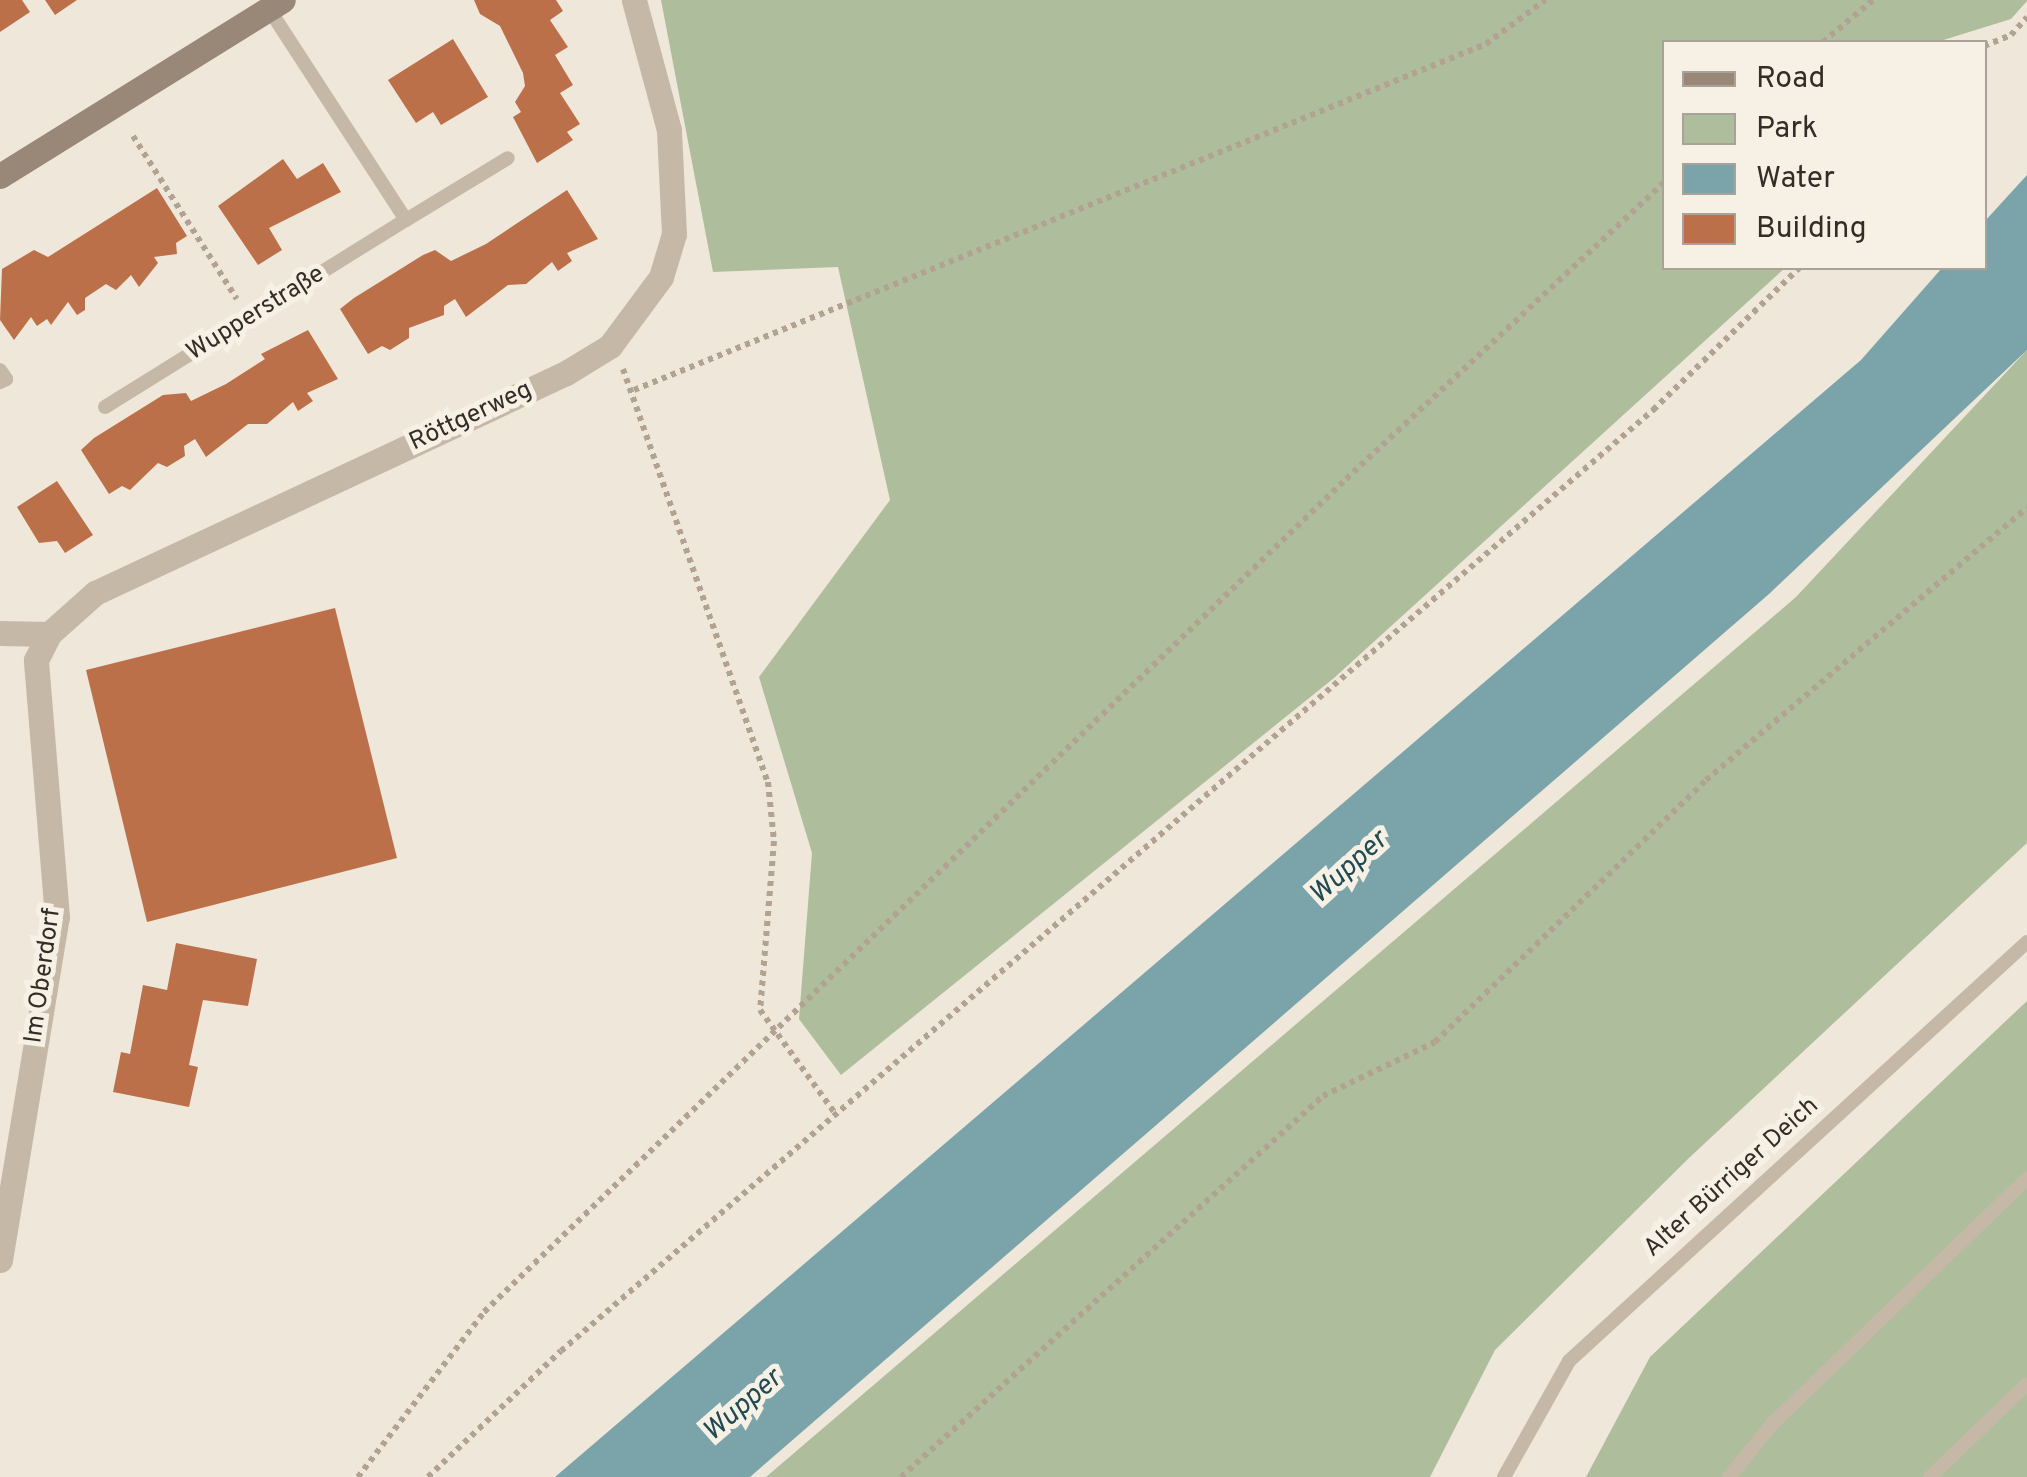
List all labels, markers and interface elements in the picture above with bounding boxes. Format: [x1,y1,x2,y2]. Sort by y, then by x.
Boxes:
legend [1662,40,1987,270]
text: Road [1756,61,1825,98]
text: Park [1756,111,1818,148]
text: Water [1756,161,1835,198]
text: Building [1756,211,1867,248]
street label: Wupperstraße [182,260,330,368]
street label: Röttgerweg [405,376,537,458]
water label: Wupper [1303,824,1395,912]
street label: Im Oberdorf [20,907,68,1045]
street label: Alter Bürriger Deich [1639,1092,1825,1264]
water label: Wupper [697,1363,789,1449]

